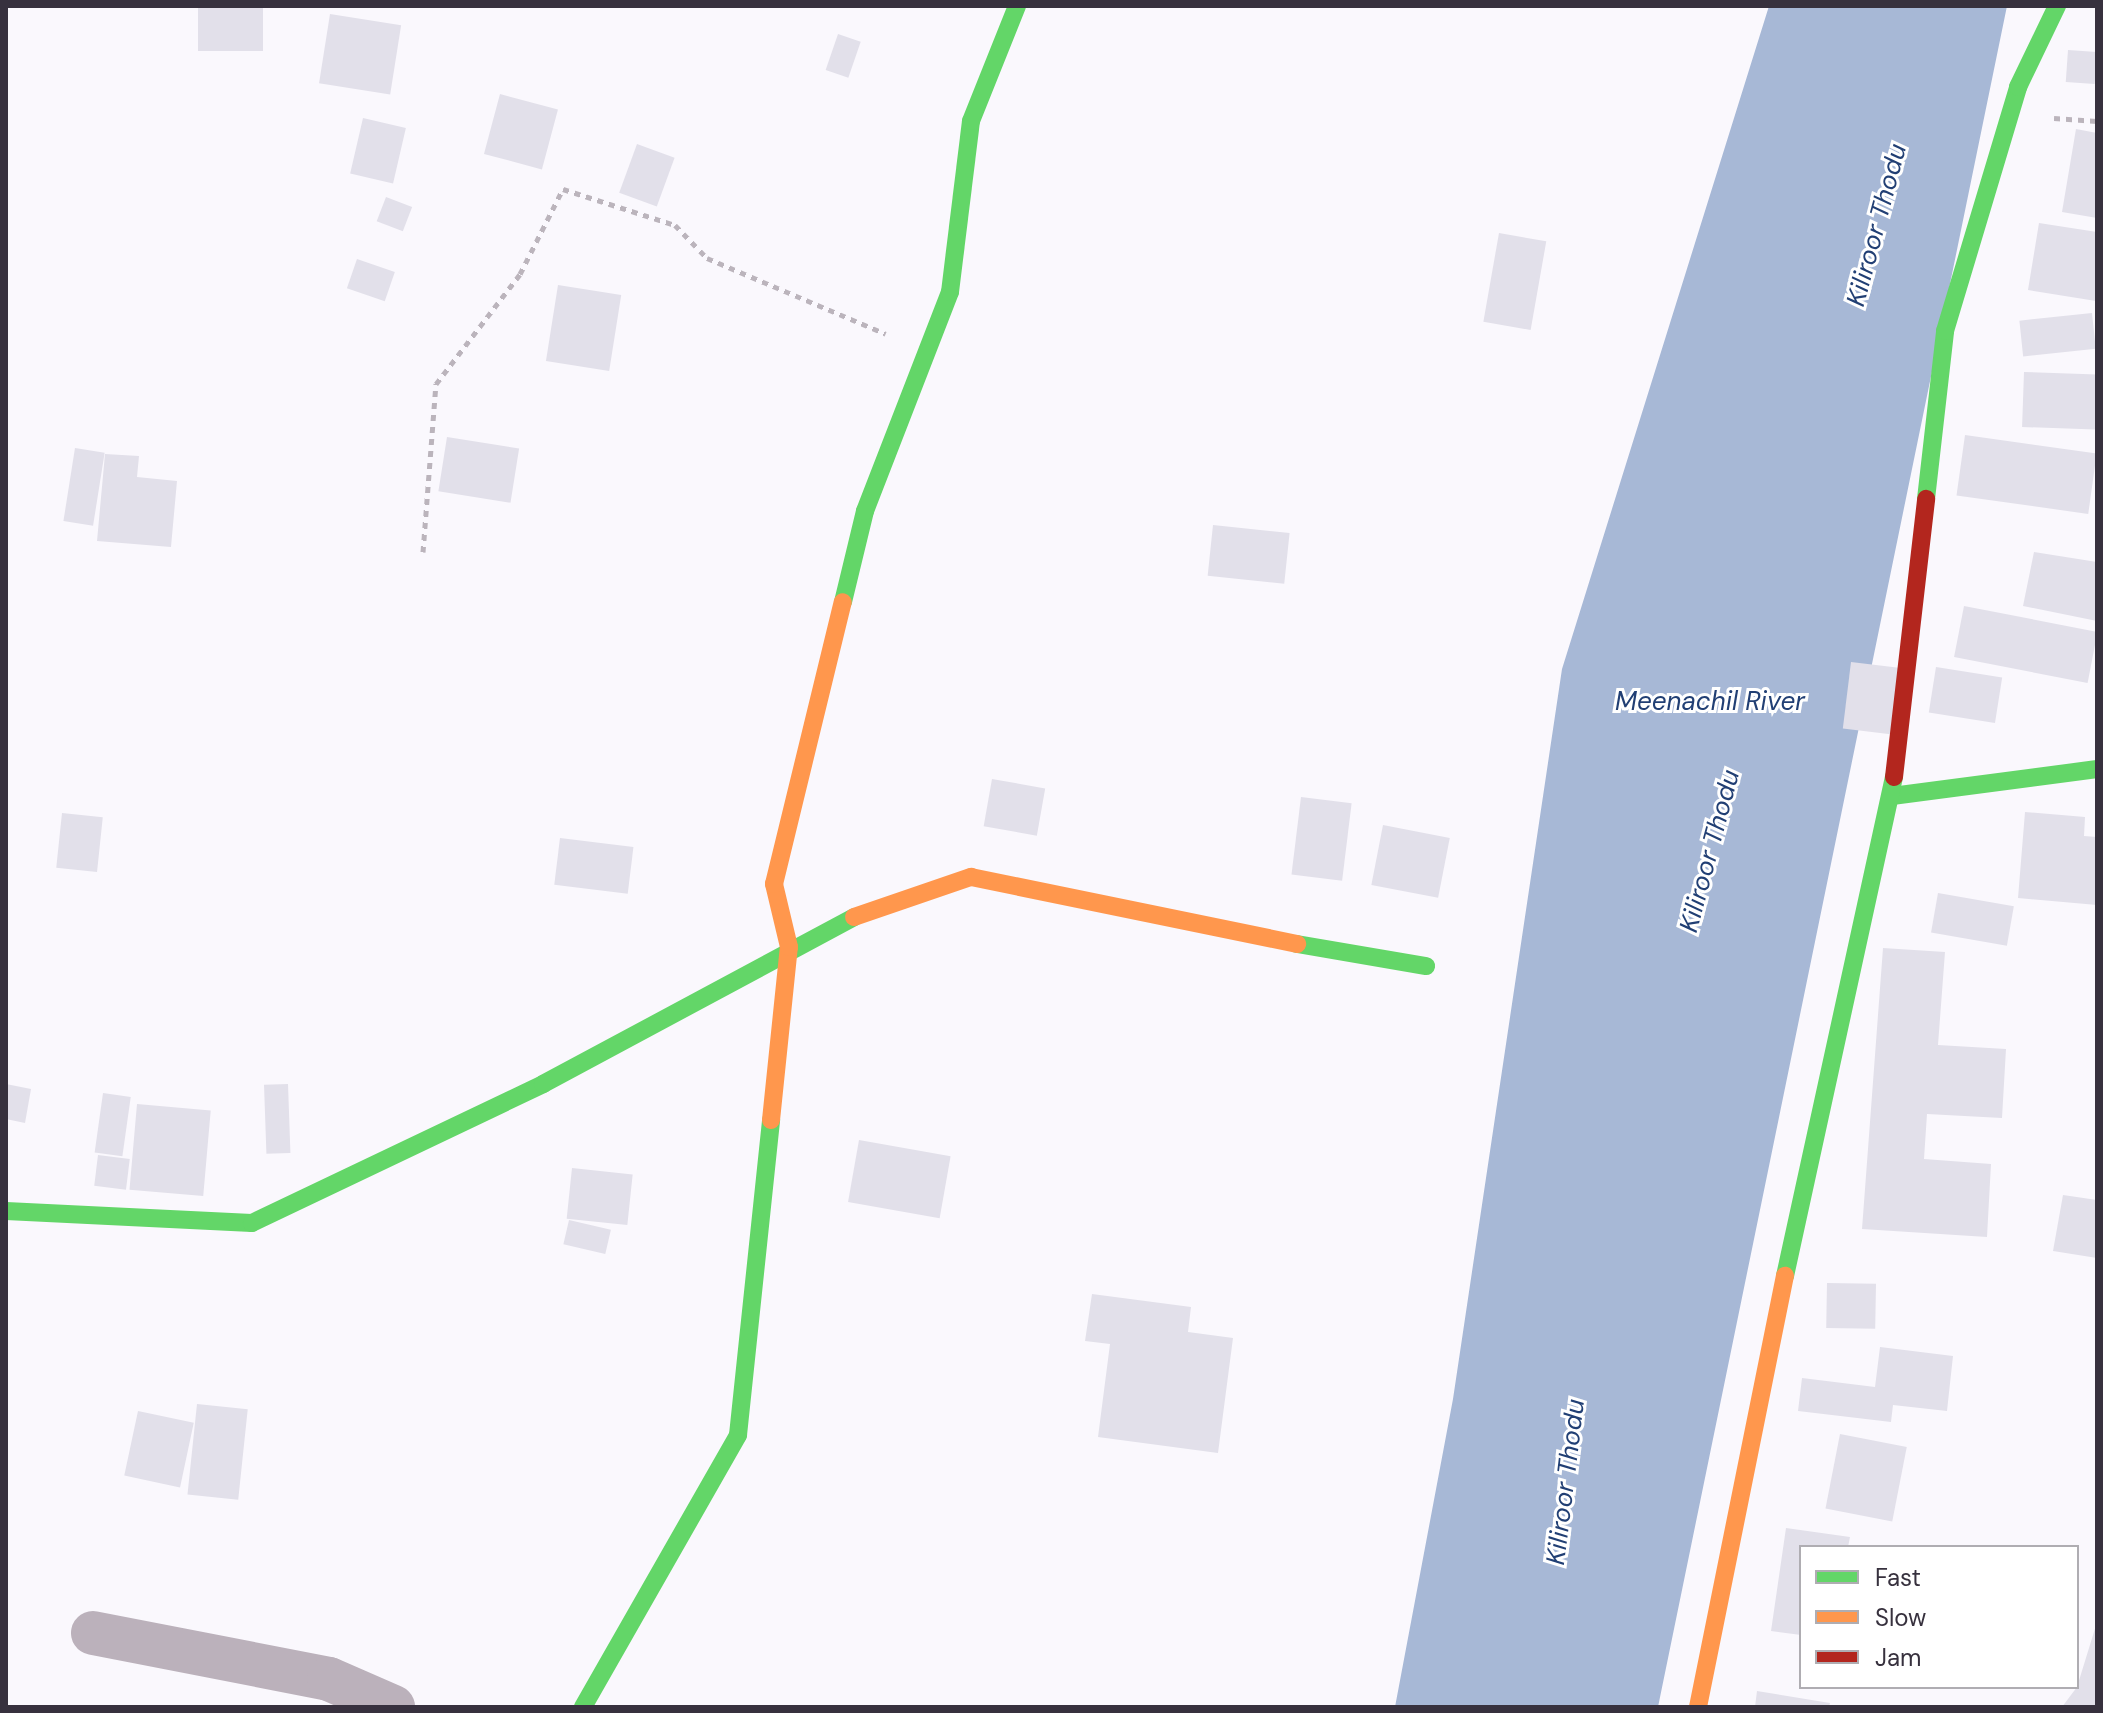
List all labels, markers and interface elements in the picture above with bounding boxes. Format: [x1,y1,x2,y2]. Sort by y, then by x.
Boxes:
water label: Kiliroor Thodu [1840,140,1914,310]
water label: Meenachil River [1615,686,1805,718]
water label: Kiliroor Thodu [1673,766,1747,936]
water label: Kiliroor Thodu [1540,1397,1592,1567]
legend [1799,1545,2079,1689]
text: Fast [1875,1562,1921,1593]
text: Slow [1875,1602,1926,1633]
text: Jam [1875,1642,1921,1673]

